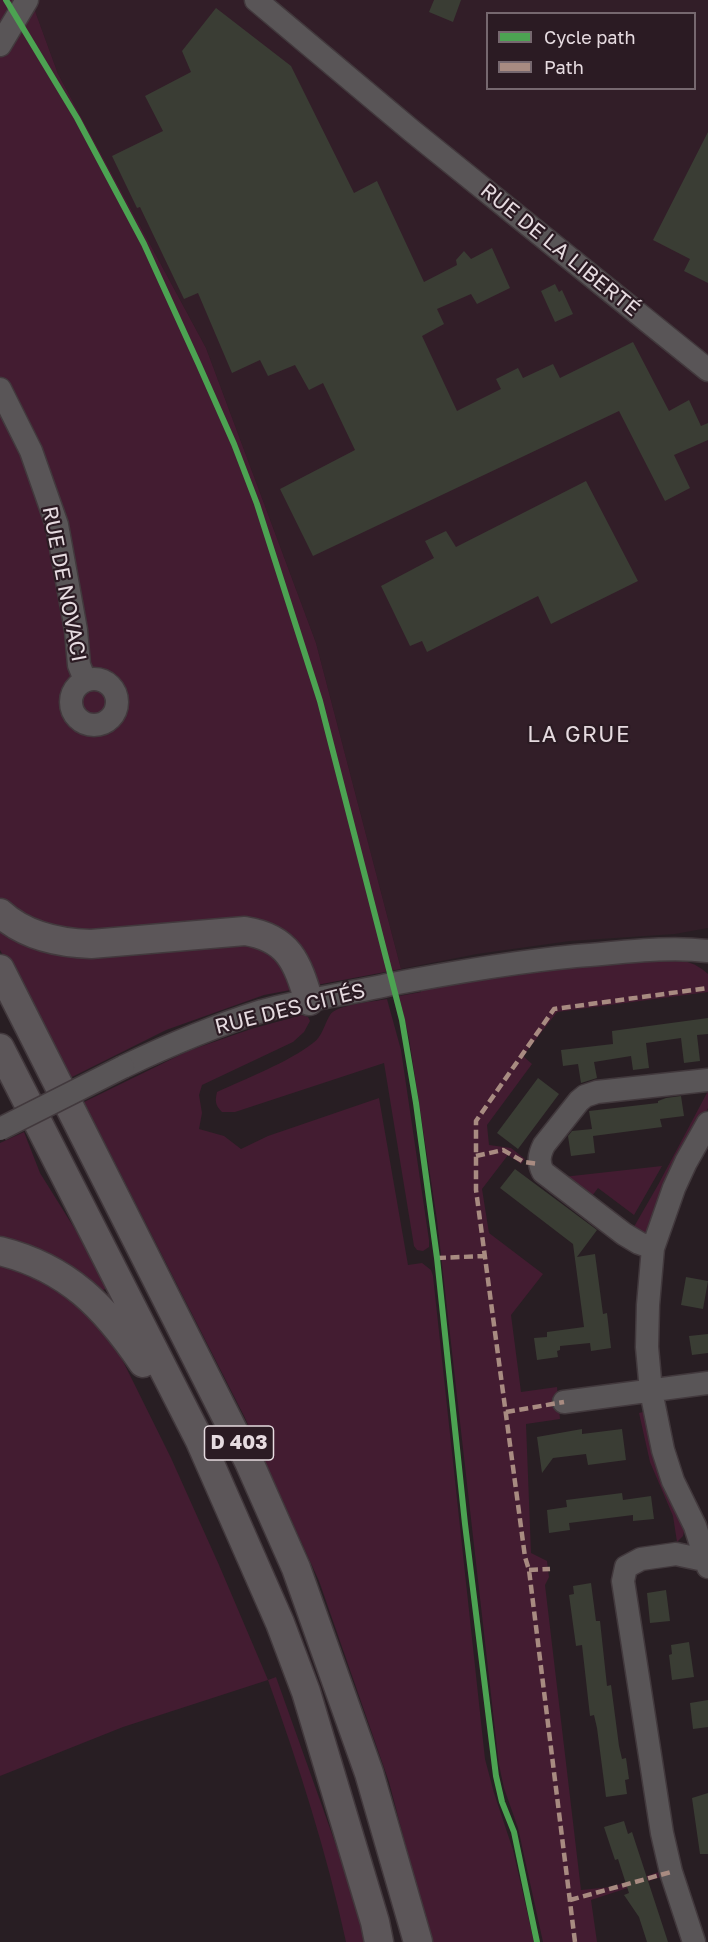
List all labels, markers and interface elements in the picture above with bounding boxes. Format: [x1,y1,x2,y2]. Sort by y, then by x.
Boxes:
legend [486,12,696,90]
text: Cycle path [544,26,636,48]
text: Path [544,56,584,78]
street label: RUE DE LA LIBERTÉ [475,178,645,322]
street label: RUE DE NOVACI [37,504,91,664]
district label: LA GRUE [527,722,631,748]
street label: RUE DES CITÉS [212,978,368,1040]
road number: D 403 [204,1426,274,1460]

